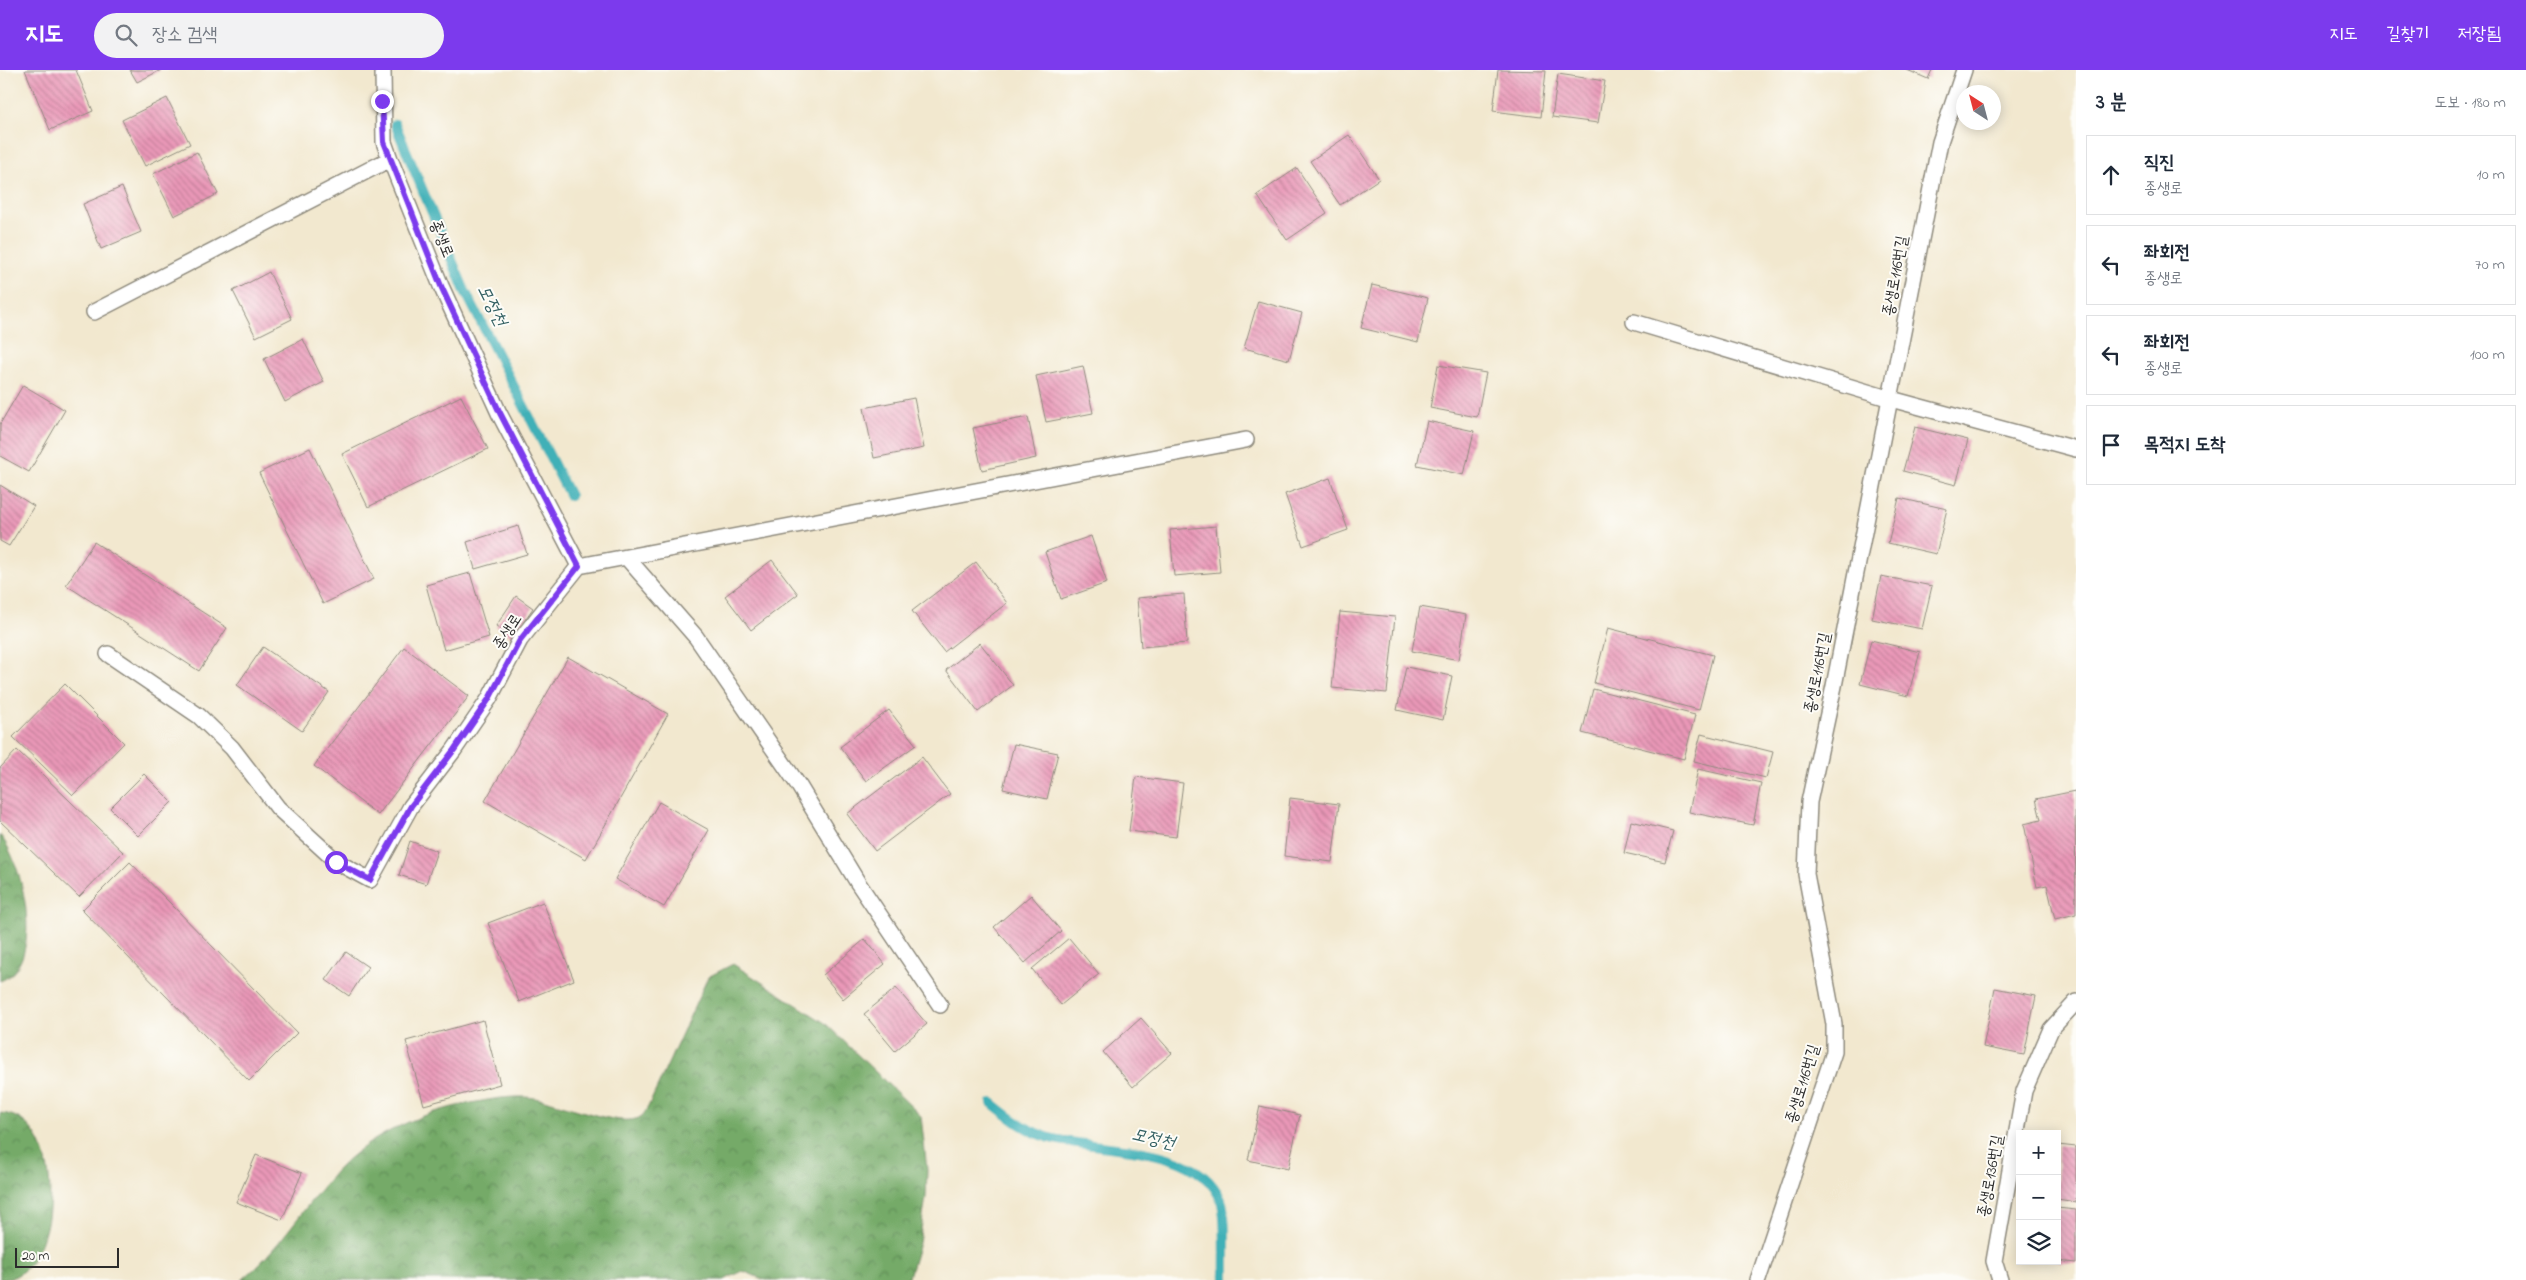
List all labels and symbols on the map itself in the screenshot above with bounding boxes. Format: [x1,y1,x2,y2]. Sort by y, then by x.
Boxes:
north arrow [1956,85,2001,130]
route end [371,90,394,113]
street label: 종생로 [423,217,459,261]
street label: 종생로116번길 [1877,234,1915,318]
water label: 모정천 [470,281,513,333]
street label: 종생로 [487,609,529,655]
street label: 종생로116번길 [1798,631,1838,715]
route start [325,851,348,874]
street label: 종생로116번길 [1780,1041,1826,1127]
water label: 모정천 [1129,1122,1179,1158]
street label: 종생로136번길 [1972,1133,2010,1219]
scale bar [15,1245,119,1268]

